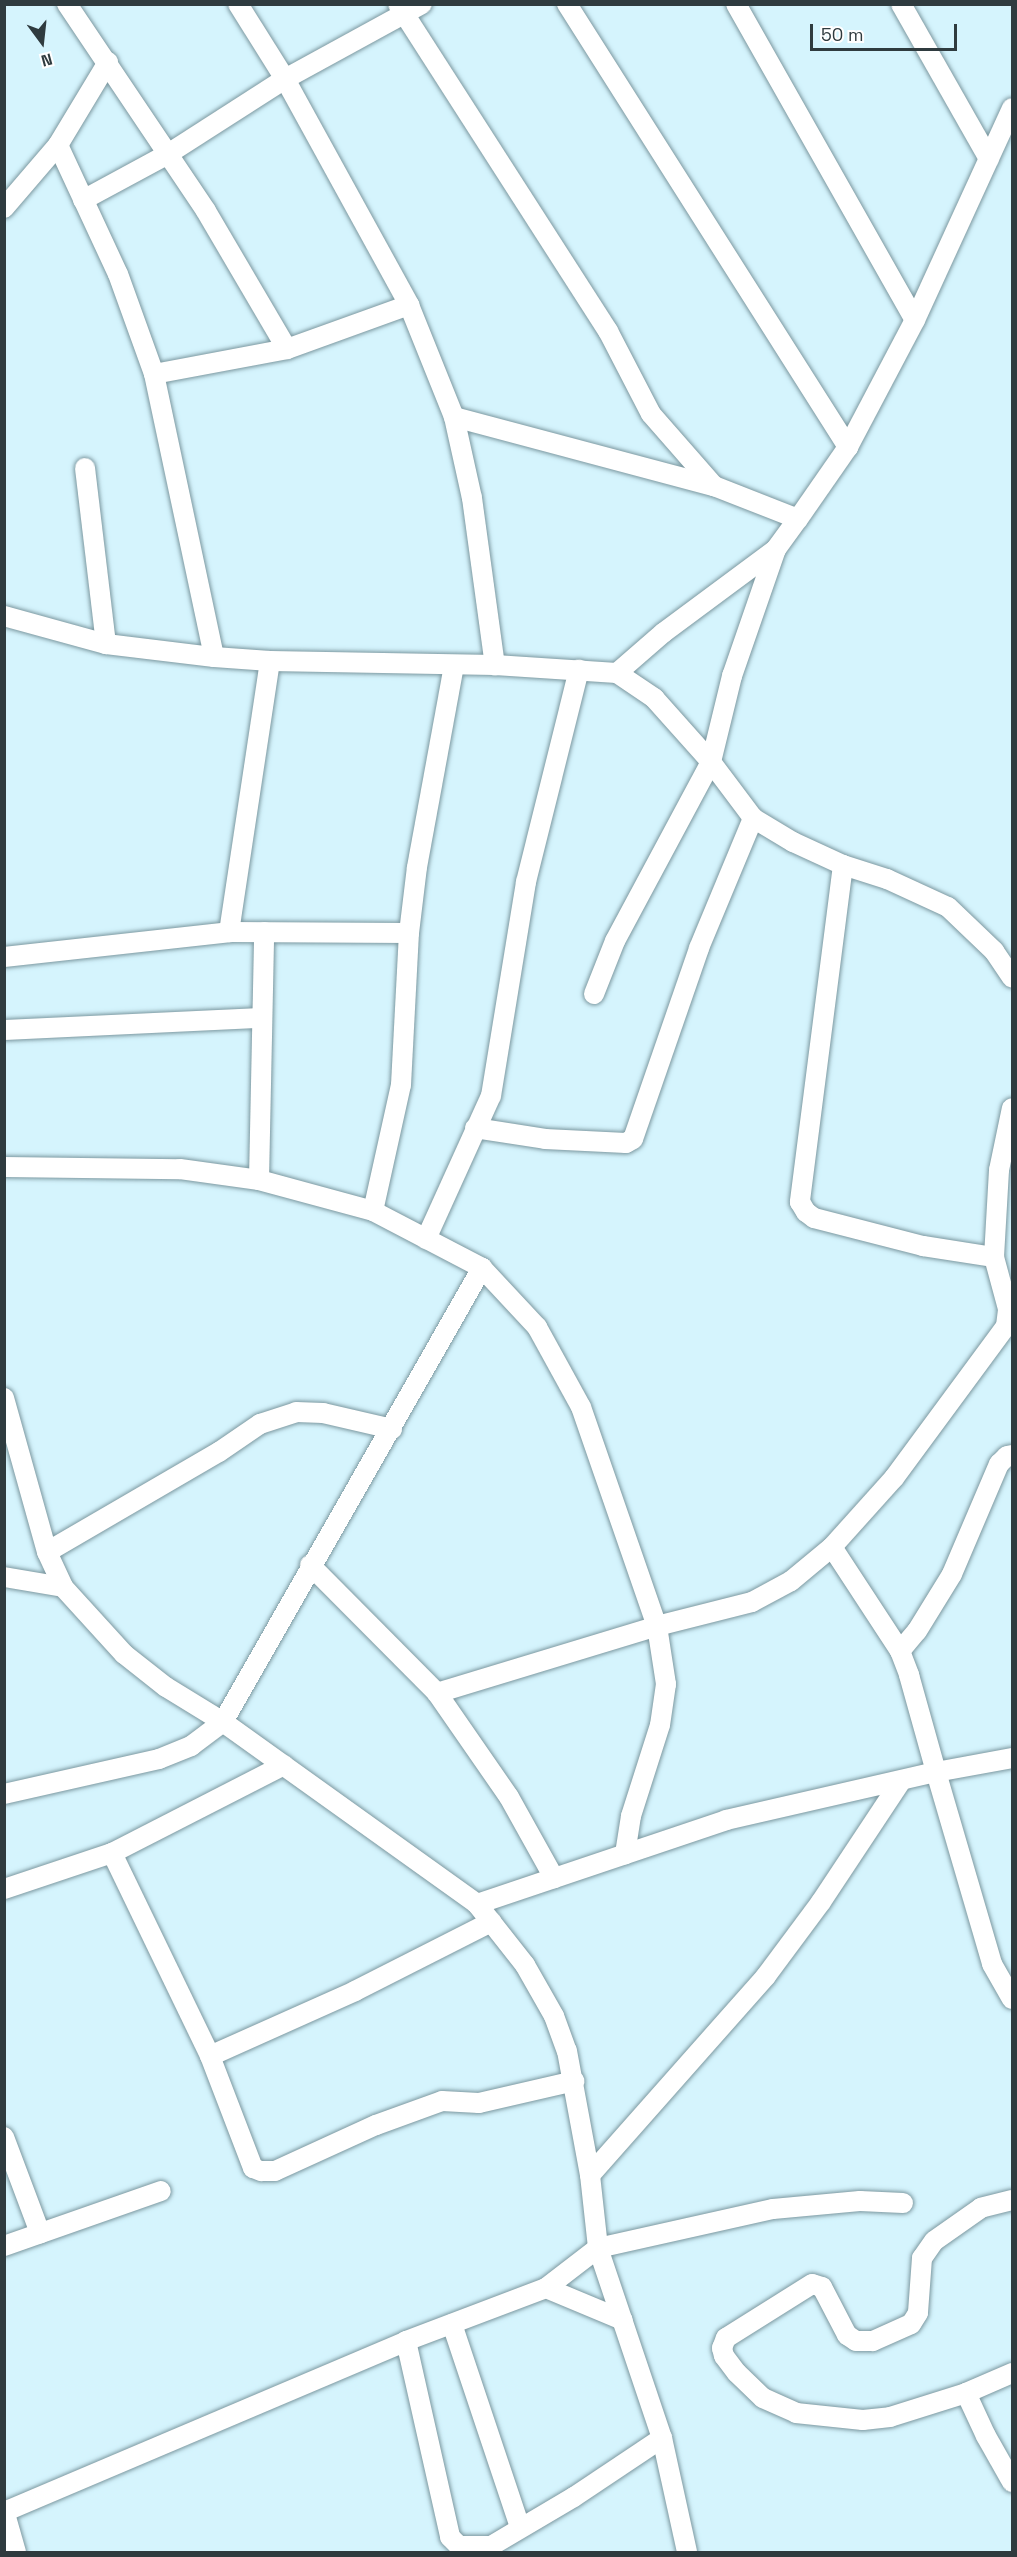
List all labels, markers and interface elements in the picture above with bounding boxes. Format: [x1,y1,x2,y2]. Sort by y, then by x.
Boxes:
north arrow [12,12,72,72]
scale bar [813,12,960,50]
text: 50 m [821,23,863,46]
text: N [39,48,55,71]

